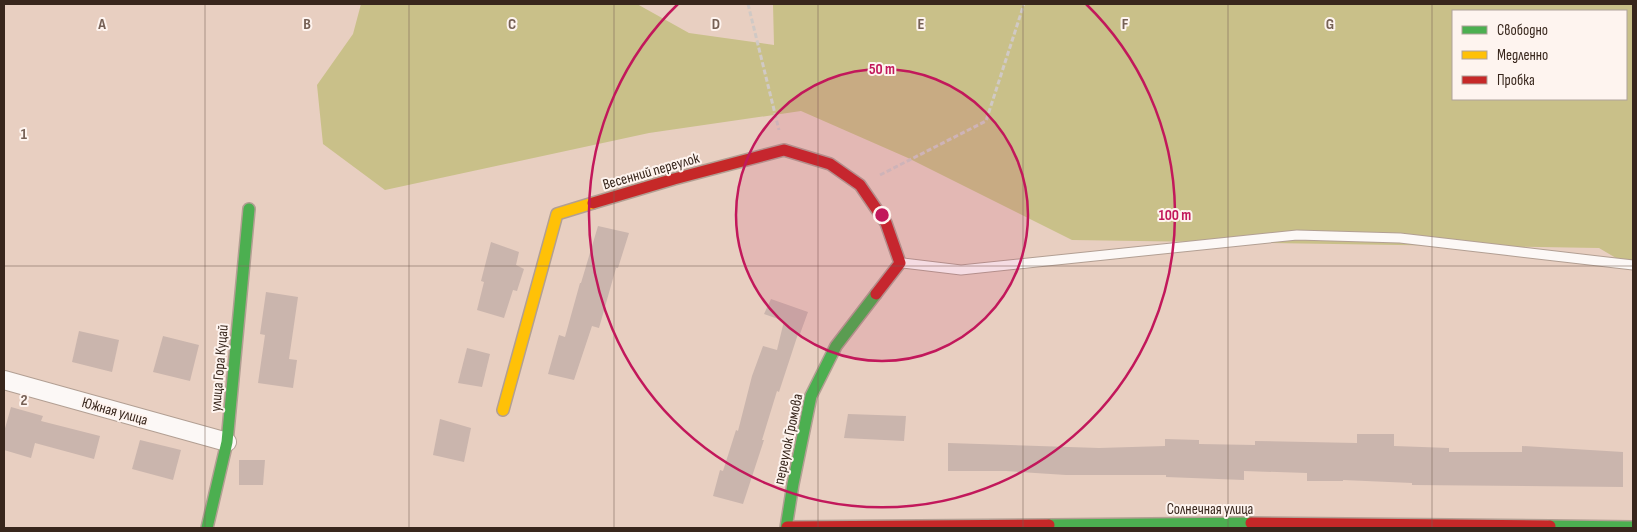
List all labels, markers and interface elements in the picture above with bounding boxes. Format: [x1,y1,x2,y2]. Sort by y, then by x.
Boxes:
legend [1452,10,1627,100]
text: A [97,15,106,34]
text: B [303,15,311,34]
text: C [508,15,516,34]
text: D [712,15,720,34]
text: E [918,15,925,34]
text: F [1122,15,1129,34]
text: G [1326,15,1334,34]
text: Свободно [1497,21,1548,40]
text: Медленно [1497,46,1548,65]
text: 50 m [869,60,895,79]
text: Пробка [1497,71,1535,90]
text: 1 [21,125,28,144]
street label: Весенний переулок [601,149,702,194]
centre of rings [873,206,891,224]
text: 100 m [1159,206,1191,225]
street label: улица Гора Куцай [206,324,233,412]
text: 2 [20,391,28,410]
street label: переулок Громова [770,392,807,486]
street label: Южная улица [80,393,150,430]
street label: Солнечная улица [1167,500,1254,519]

